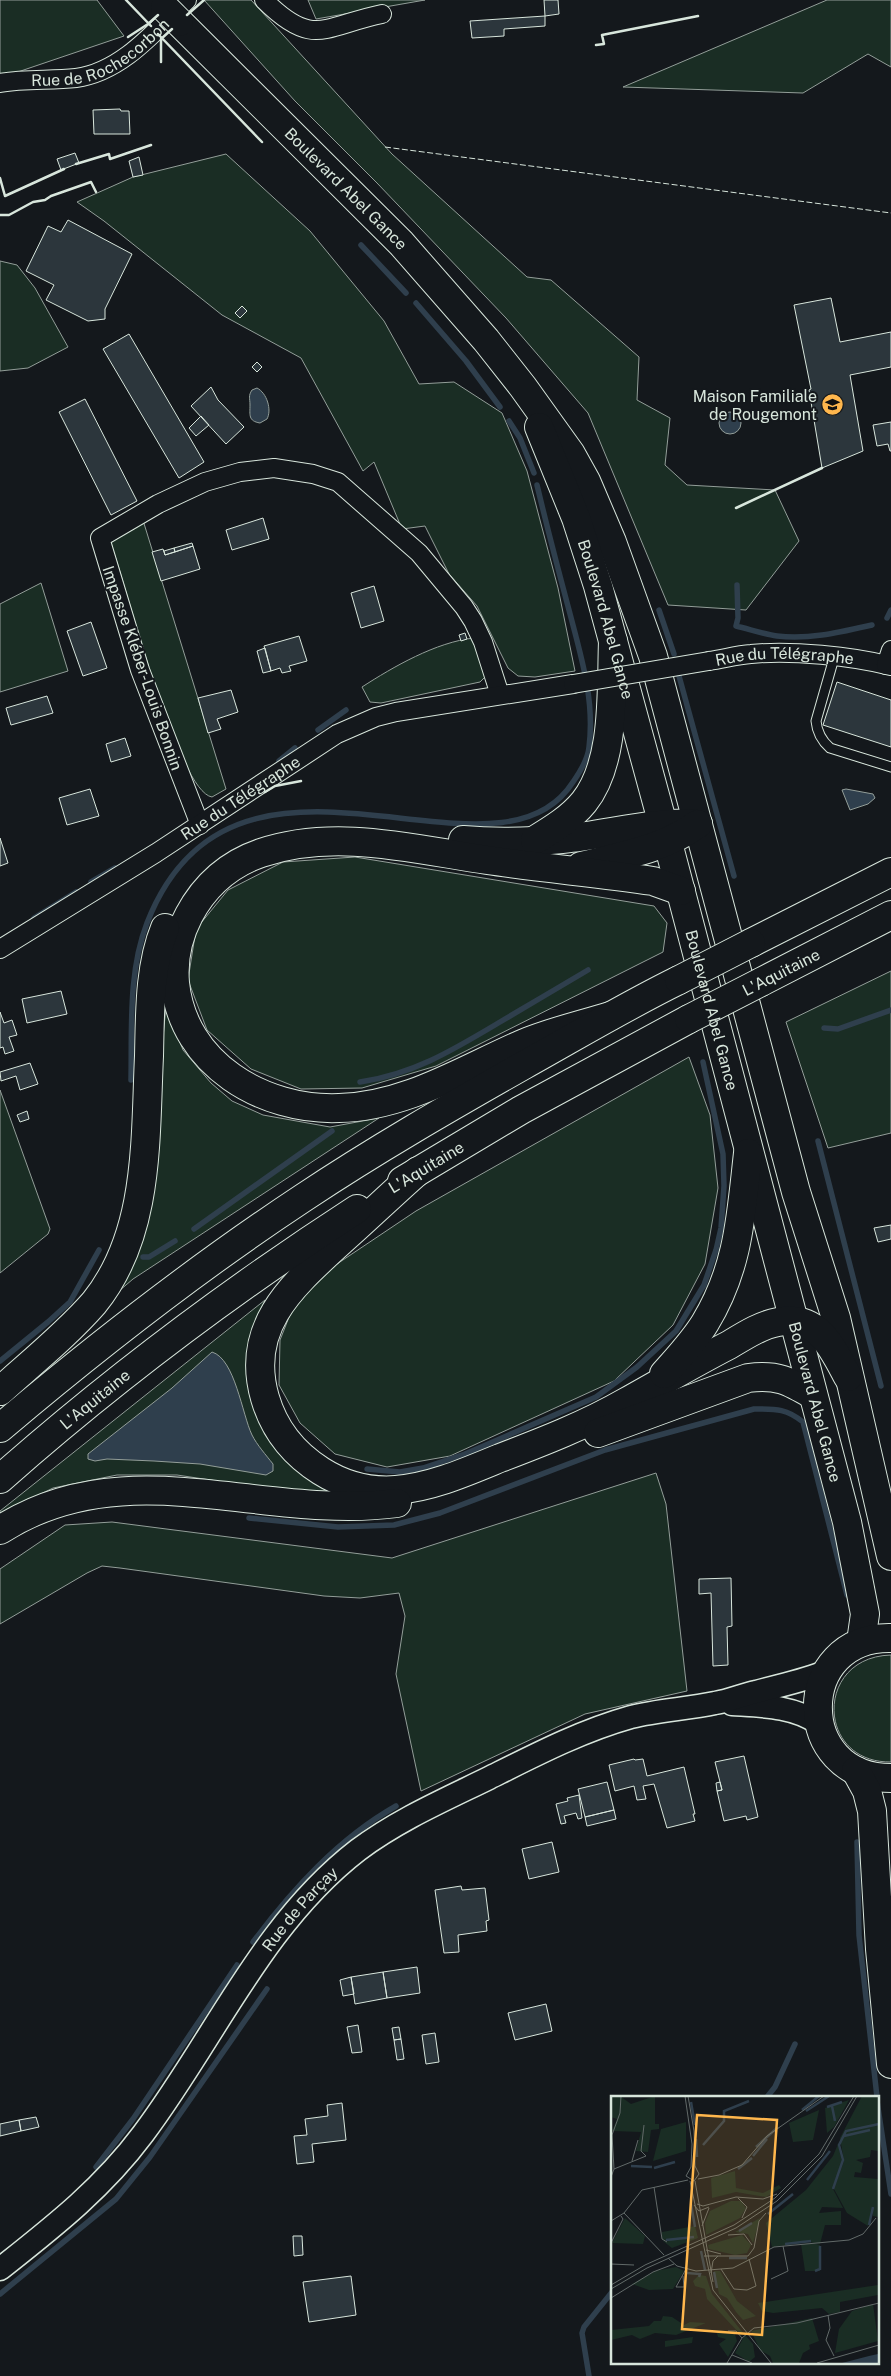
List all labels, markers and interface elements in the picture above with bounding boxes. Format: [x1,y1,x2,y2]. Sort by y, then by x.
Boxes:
street label: Rue de Rochecorbon [31,15,173,90]
street label: Boulevard Abel Gance [281,124,411,254]
place label: Maison Familiale de Rougemont [693,387,817,424]
school or university icon: Maison Familiale de Rougemont [821,393,845,417]
street label: Boulevard Abel Gance [574,537,637,701]
street label: Impasse Kléber-Louis Bonnin [99,563,186,773]
street label: Rue du Télégraphe [714,644,855,670]
street label: Rue du Télégraphe [177,752,304,844]
street label: Boulevard Abel Gance [681,928,742,1093]
street label: L'Aquitaine [739,945,823,1000]
street label: L'Aquitaine [385,1137,467,1197]
street label: Boulevard Abel Gance [785,1320,845,1484]
street label: L'Aquitaine [56,1365,134,1434]
street label: Rue de Parçay [258,1863,342,1955]
inset map [611,2096,878,2364]

